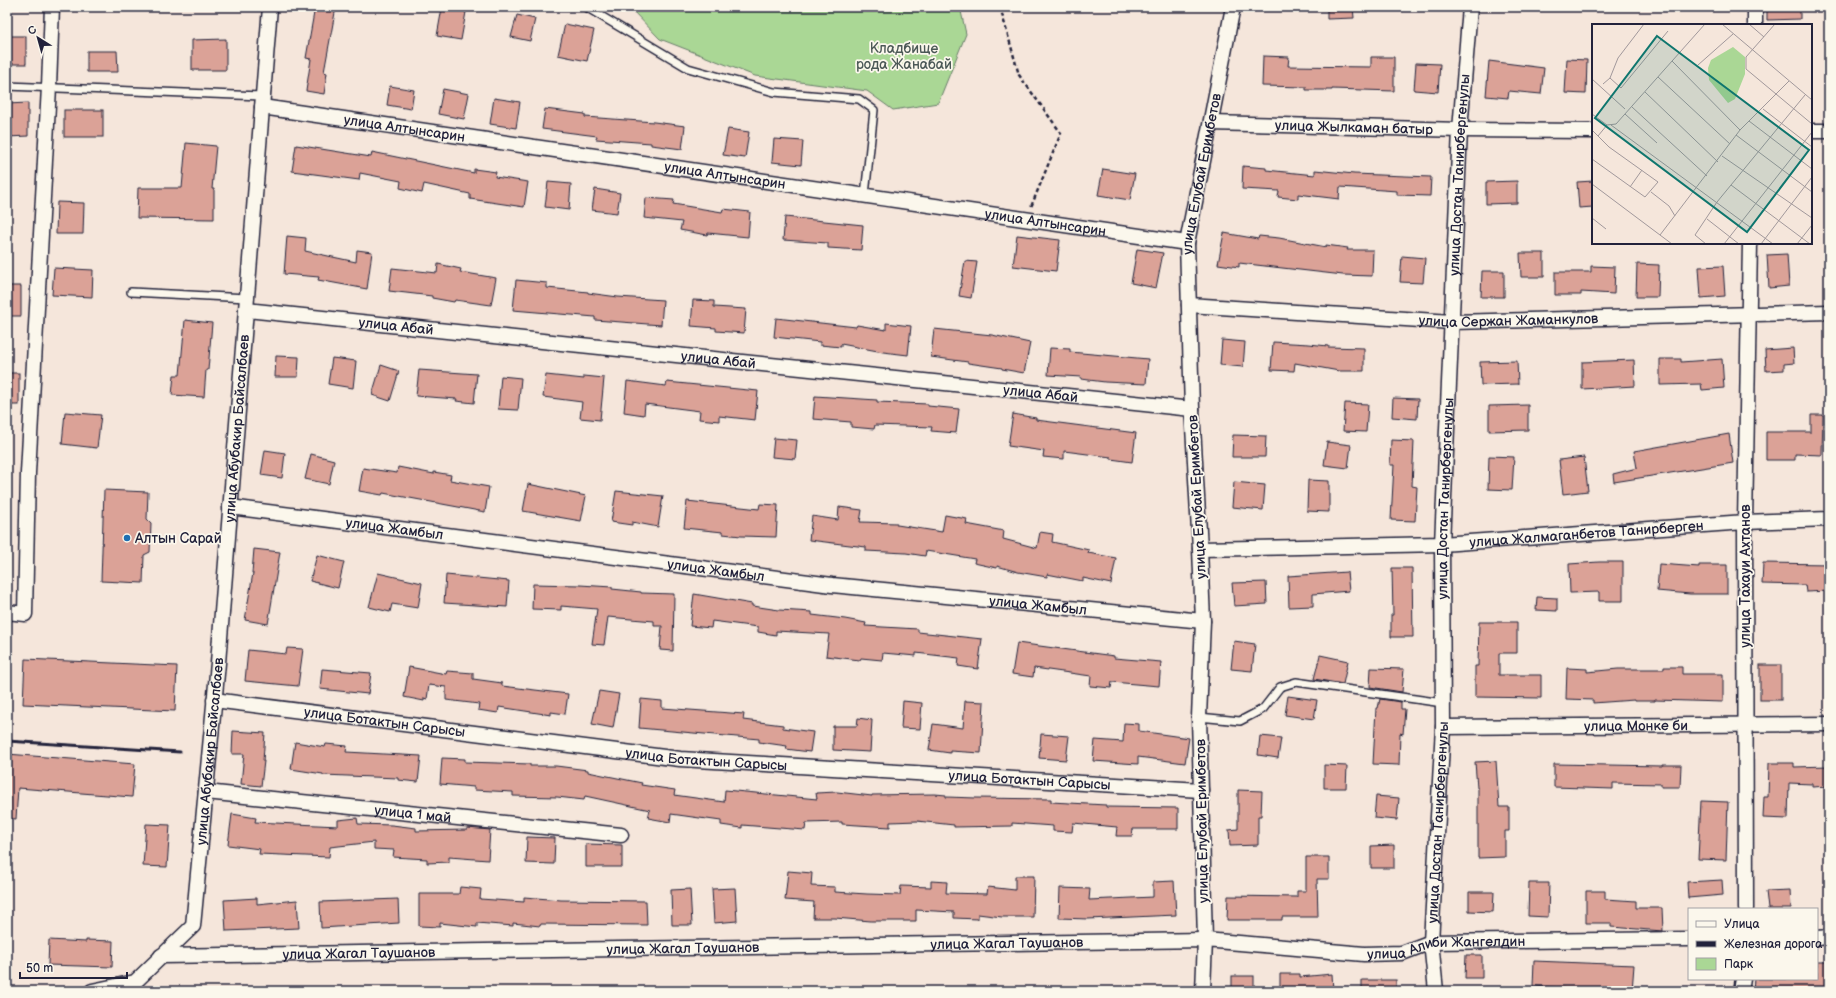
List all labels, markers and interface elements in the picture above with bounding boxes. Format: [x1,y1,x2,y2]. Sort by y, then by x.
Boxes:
north arrow [18,18,58,58]
text: С [25,23,40,38]
inset map [1592,24,1812,244]
park label: Кладбище рода Жанабай [856,40,952,73]
street label: улица Достан Танирбергенулы [1445,73,1473,276]
street label: улица Елубай Еримбетов [1178,91,1225,255]
street label: улица Алтынсарин [343,111,466,145]
street label: улица Жылкаман батыр [1275,116,1433,138]
street label: улица Алтынсарин [663,158,787,192]
street label: улица Алтынсарин [984,205,1107,240]
street label: улица Сержан Жаманкулов [1418,310,1599,331]
street label: улица Абай [358,313,434,338]
street label: улица Абубакир Байсалбаев [221,333,253,523]
street label: улица Абай [680,347,757,372]
street label: улица Абай [1002,381,1079,406]
street label: улица Достан Танирбергенулы [1433,397,1457,600]
street label: улица Елубай Еримбетов [1184,414,1210,579]
street label: улица Тахауи Ахтанов [1737,504,1754,648]
street label: улица Жамбыл [345,514,444,543]
street label: улица Жалмаганбетов Танирберген [1469,517,1704,550]
place label: Алтын Сарай [134,530,222,547]
marker: Алтын Сарай [122,533,132,543]
street label: улица Жамбыл [666,555,766,585]
street label: улица Жамбыл [988,592,1088,618]
street label: улица Абубакир Байсалбаев [192,656,227,846]
street label: улица Ботактын Сарысы [303,703,466,740]
street label: улица Монке би [1584,717,1688,734]
street label: улица Достан Танирбергенулы [1424,721,1452,924]
street label: улица Елубай Еримбетов [1192,738,1212,903]
street label: улица Ботактын Сарысы [625,744,788,774]
street label: улица Ботактын Сарысы [948,767,1111,793]
street label: улица 1 май [374,801,452,826]
legend [1688,908,1818,980]
text: Улица [1724,917,1760,932]
street label: улица Алиби Жангелдин [1367,932,1525,962]
street label: улица Жагал Таушанов [930,933,1084,953]
text: Железная дорога [1724,937,1822,952]
street label: улица Жагал Таушанов [606,938,760,958]
street label: улица Жагал Таушанов [282,943,436,963]
scale bar [20,954,127,980]
text: Парк [1724,957,1754,972]
text: 50 m [26,961,53,976]

